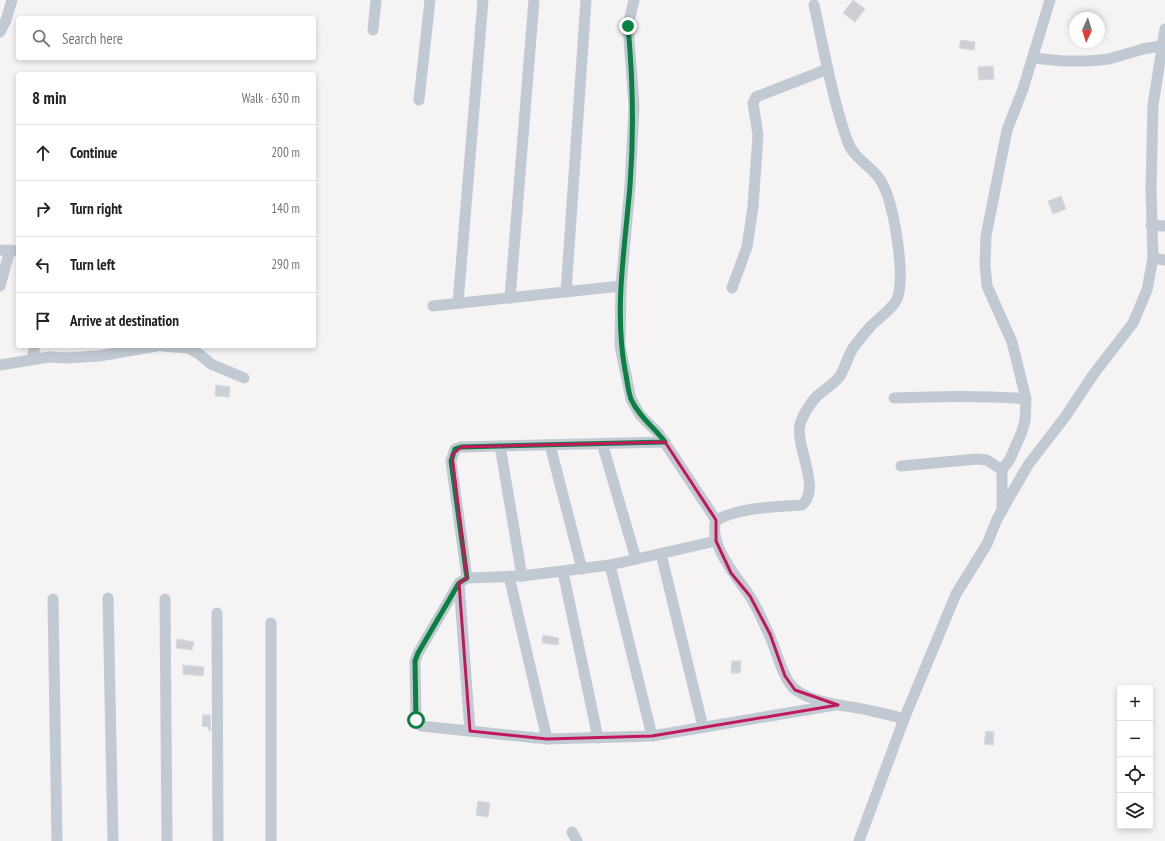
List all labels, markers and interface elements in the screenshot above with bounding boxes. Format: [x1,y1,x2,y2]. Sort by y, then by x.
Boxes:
north arrow [1069,12,1105,48]
search box [16,16,316,60]
route end [619,17,637,35]
icon: search [30,27,52,49]
text: Search here [62,29,123,48]
text: 8 min [32,87,66,109]
text: Walk · 630 m [242,90,300,107]
icon: ahead [32,142,54,164]
text: Continue [70,143,117,162]
text: 200 m [271,144,300,161]
icon: right [32,198,54,220]
text: Turn right [70,199,122,218]
text: 140 m [271,200,300,217]
icon: left [32,254,54,276]
text: Turn left [70,255,115,274]
text: 290 m [271,256,300,273]
icon: arrive [32,310,54,332]
text: Arrive at destination [70,311,179,330]
map controls [1117,685,1153,829]
button: + [1117,685,1153,721]
route start [407,711,425,729]
button: − [1117,721,1153,757]
button: locate [1117,757,1153,793]
button: layers [1117,793,1153,829]

